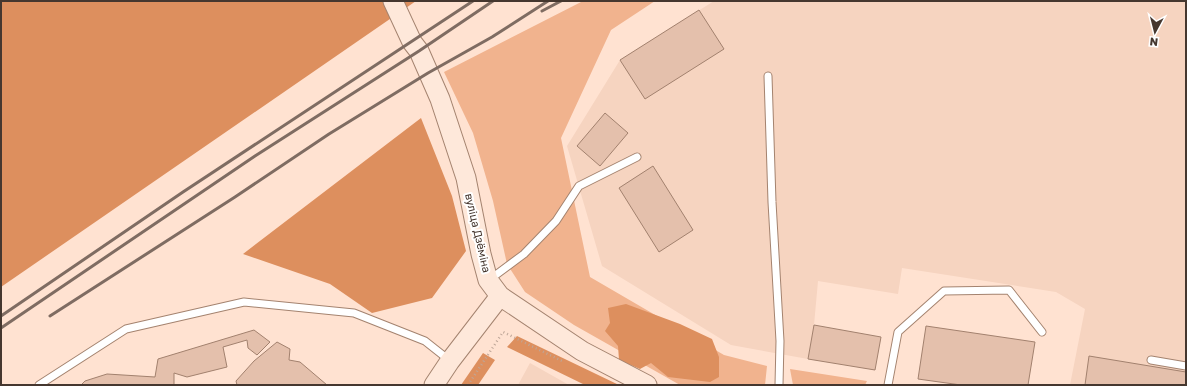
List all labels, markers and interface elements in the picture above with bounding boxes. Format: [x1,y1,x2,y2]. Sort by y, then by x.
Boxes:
north arrow [1135,12,1175,52]
text: N [1149,35,1159,49]
street label: вуліца Дзёміна [463,192,494,274]

